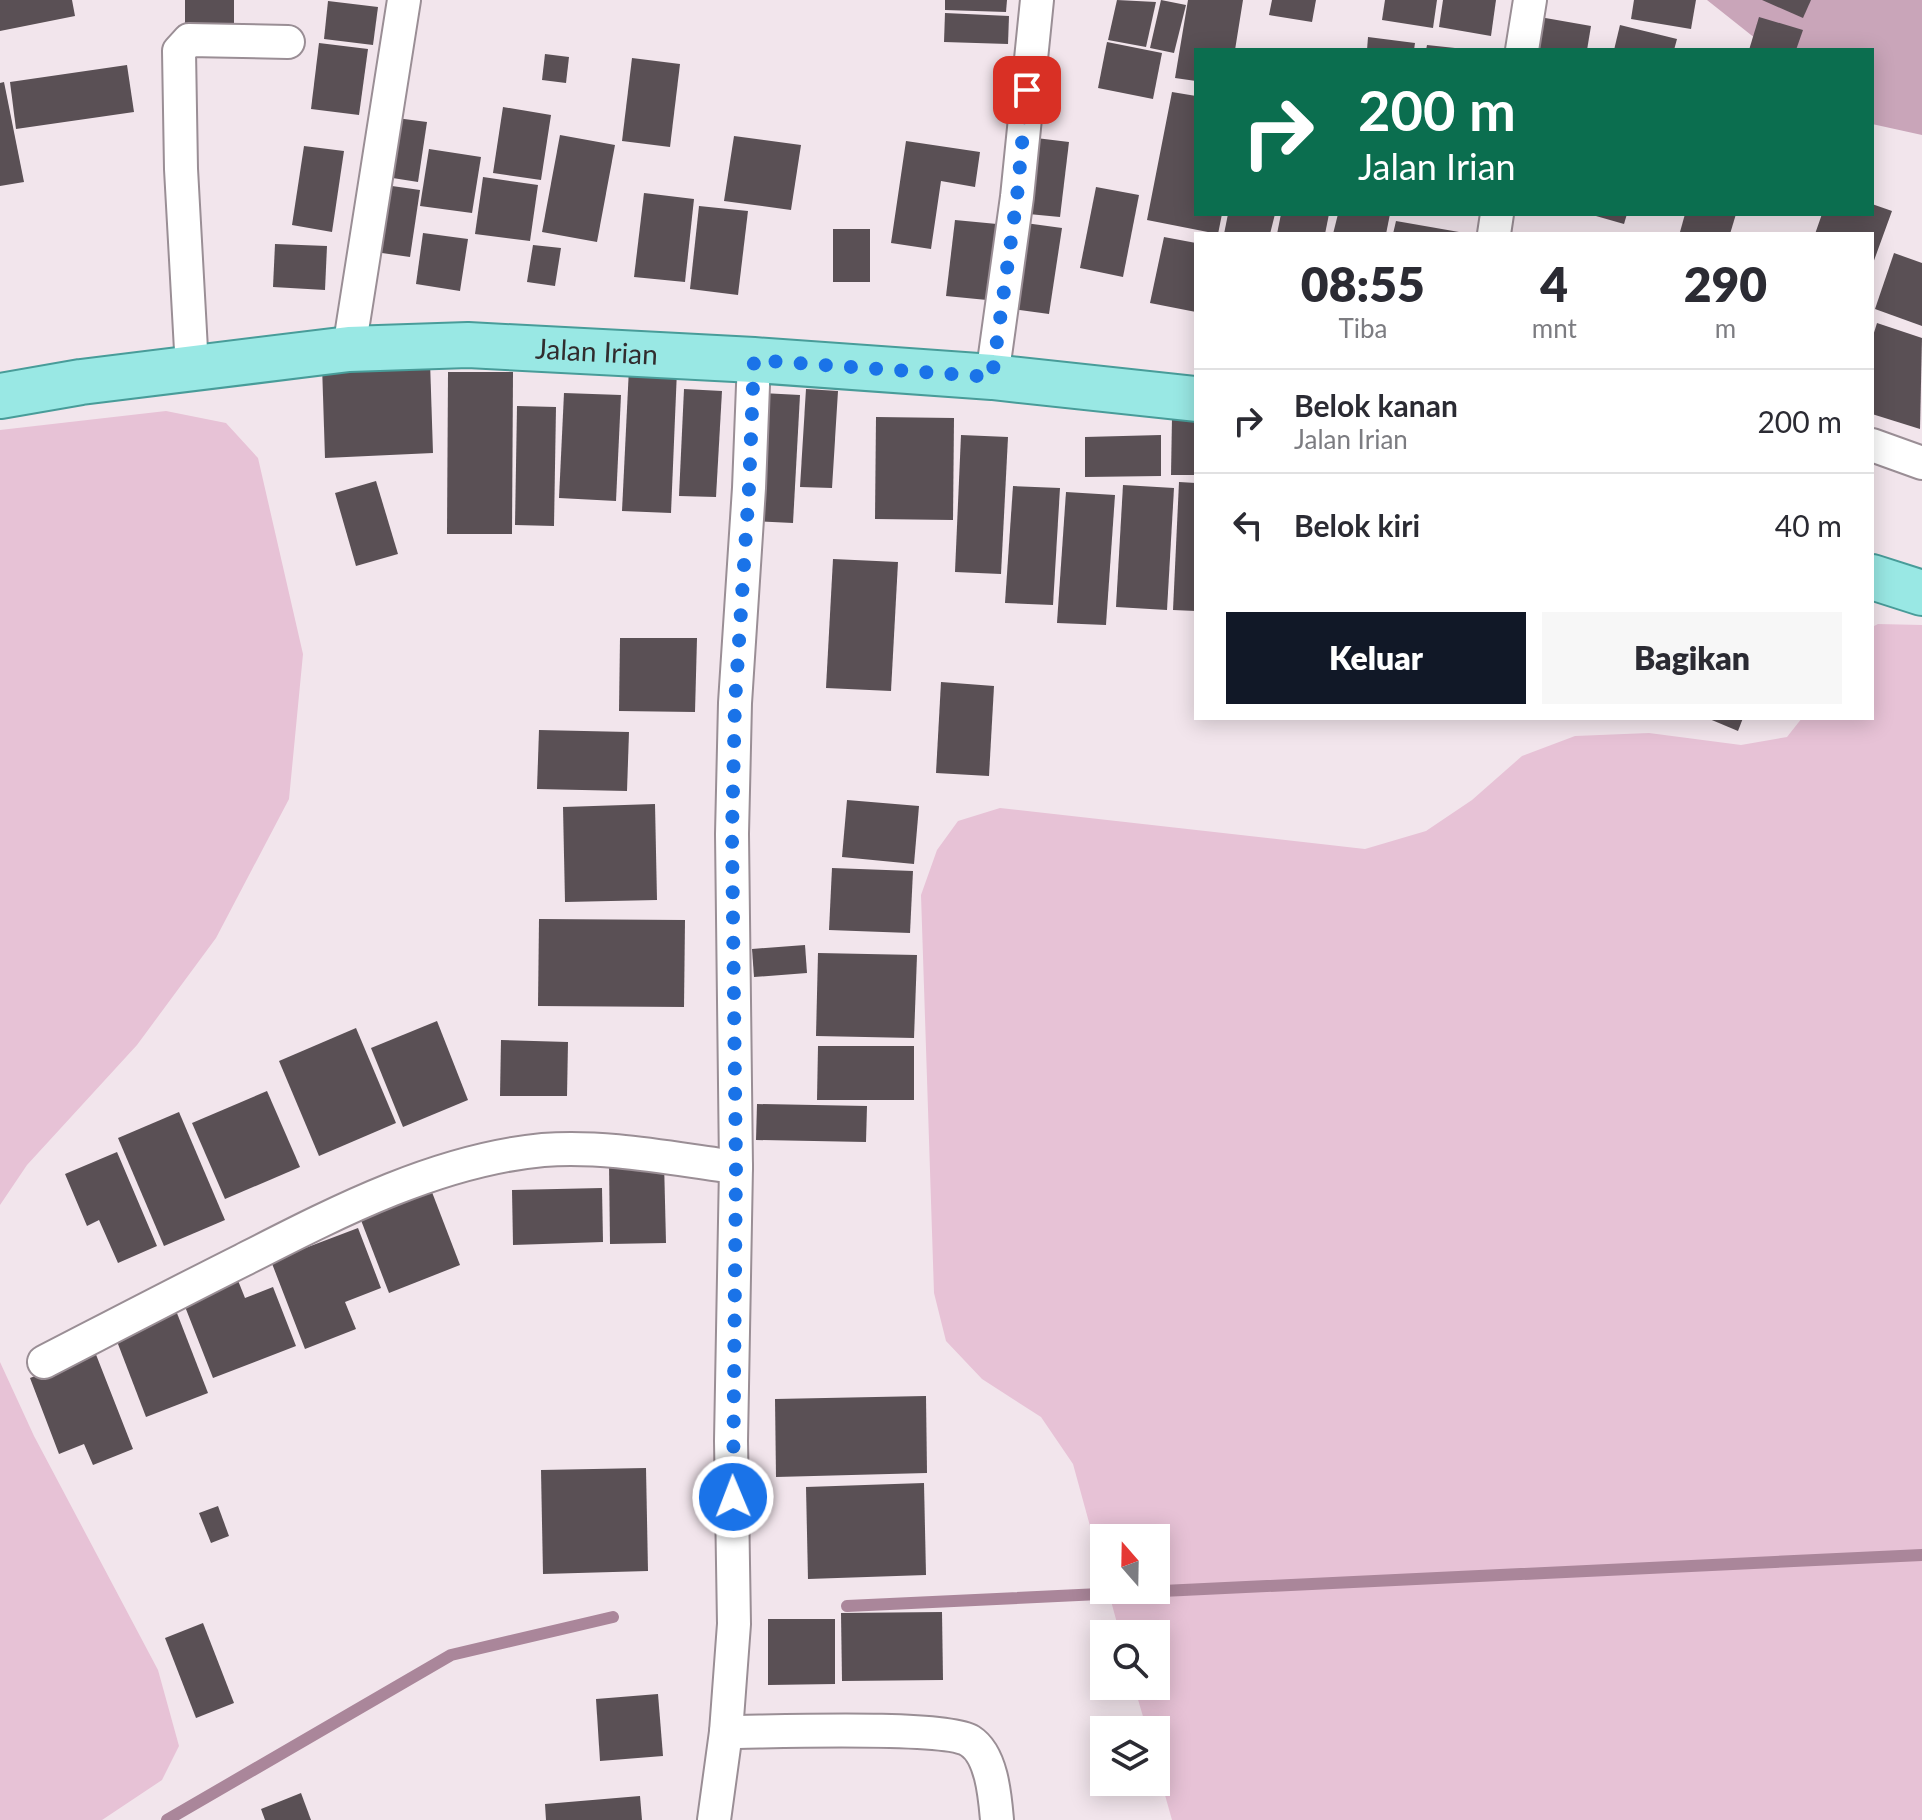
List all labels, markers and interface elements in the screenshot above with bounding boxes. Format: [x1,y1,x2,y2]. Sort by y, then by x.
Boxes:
pin [993,56,1061,124]
icon: arrive [1005,68,1049,112]
text: 200 m [1358,76,1516,143]
icon: right [1226,80,1330,184]
text: Jalan Irian [1358,144,1516,188]
text: 08:55 [1301,255,1425,312]
text: 4 [1540,255,1568,312]
text: 290 [1684,255,1767,312]
text: Tiba [1338,312,1387,344]
text: mnt [1532,312,1577,344]
text: m [1715,312,1736,344]
street label: Jalan Irian [534,331,659,371]
text: Belok kanan [1294,387,1458,423]
icon: right [1226,399,1270,443]
text: 200 m [1757,403,1842,439]
text: Jalan Irian [1294,423,1408,455]
icon: left [1226,503,1270,547]
text: Belok kiri [1294,507,1420,543]
text: 40 m [1775,507,1842,543]
button: Keluar [1226,612,1526,704]
button: Bagikan [1542,612,1842,704]
position arrow [691,1455,775,1539]
north arrow [1090,1524,1170,1604]
map controls [1090,1524,1170,1796]
button: search [1090,1620,1170,1700]
button: layers [1090,1716,1170,1796]

